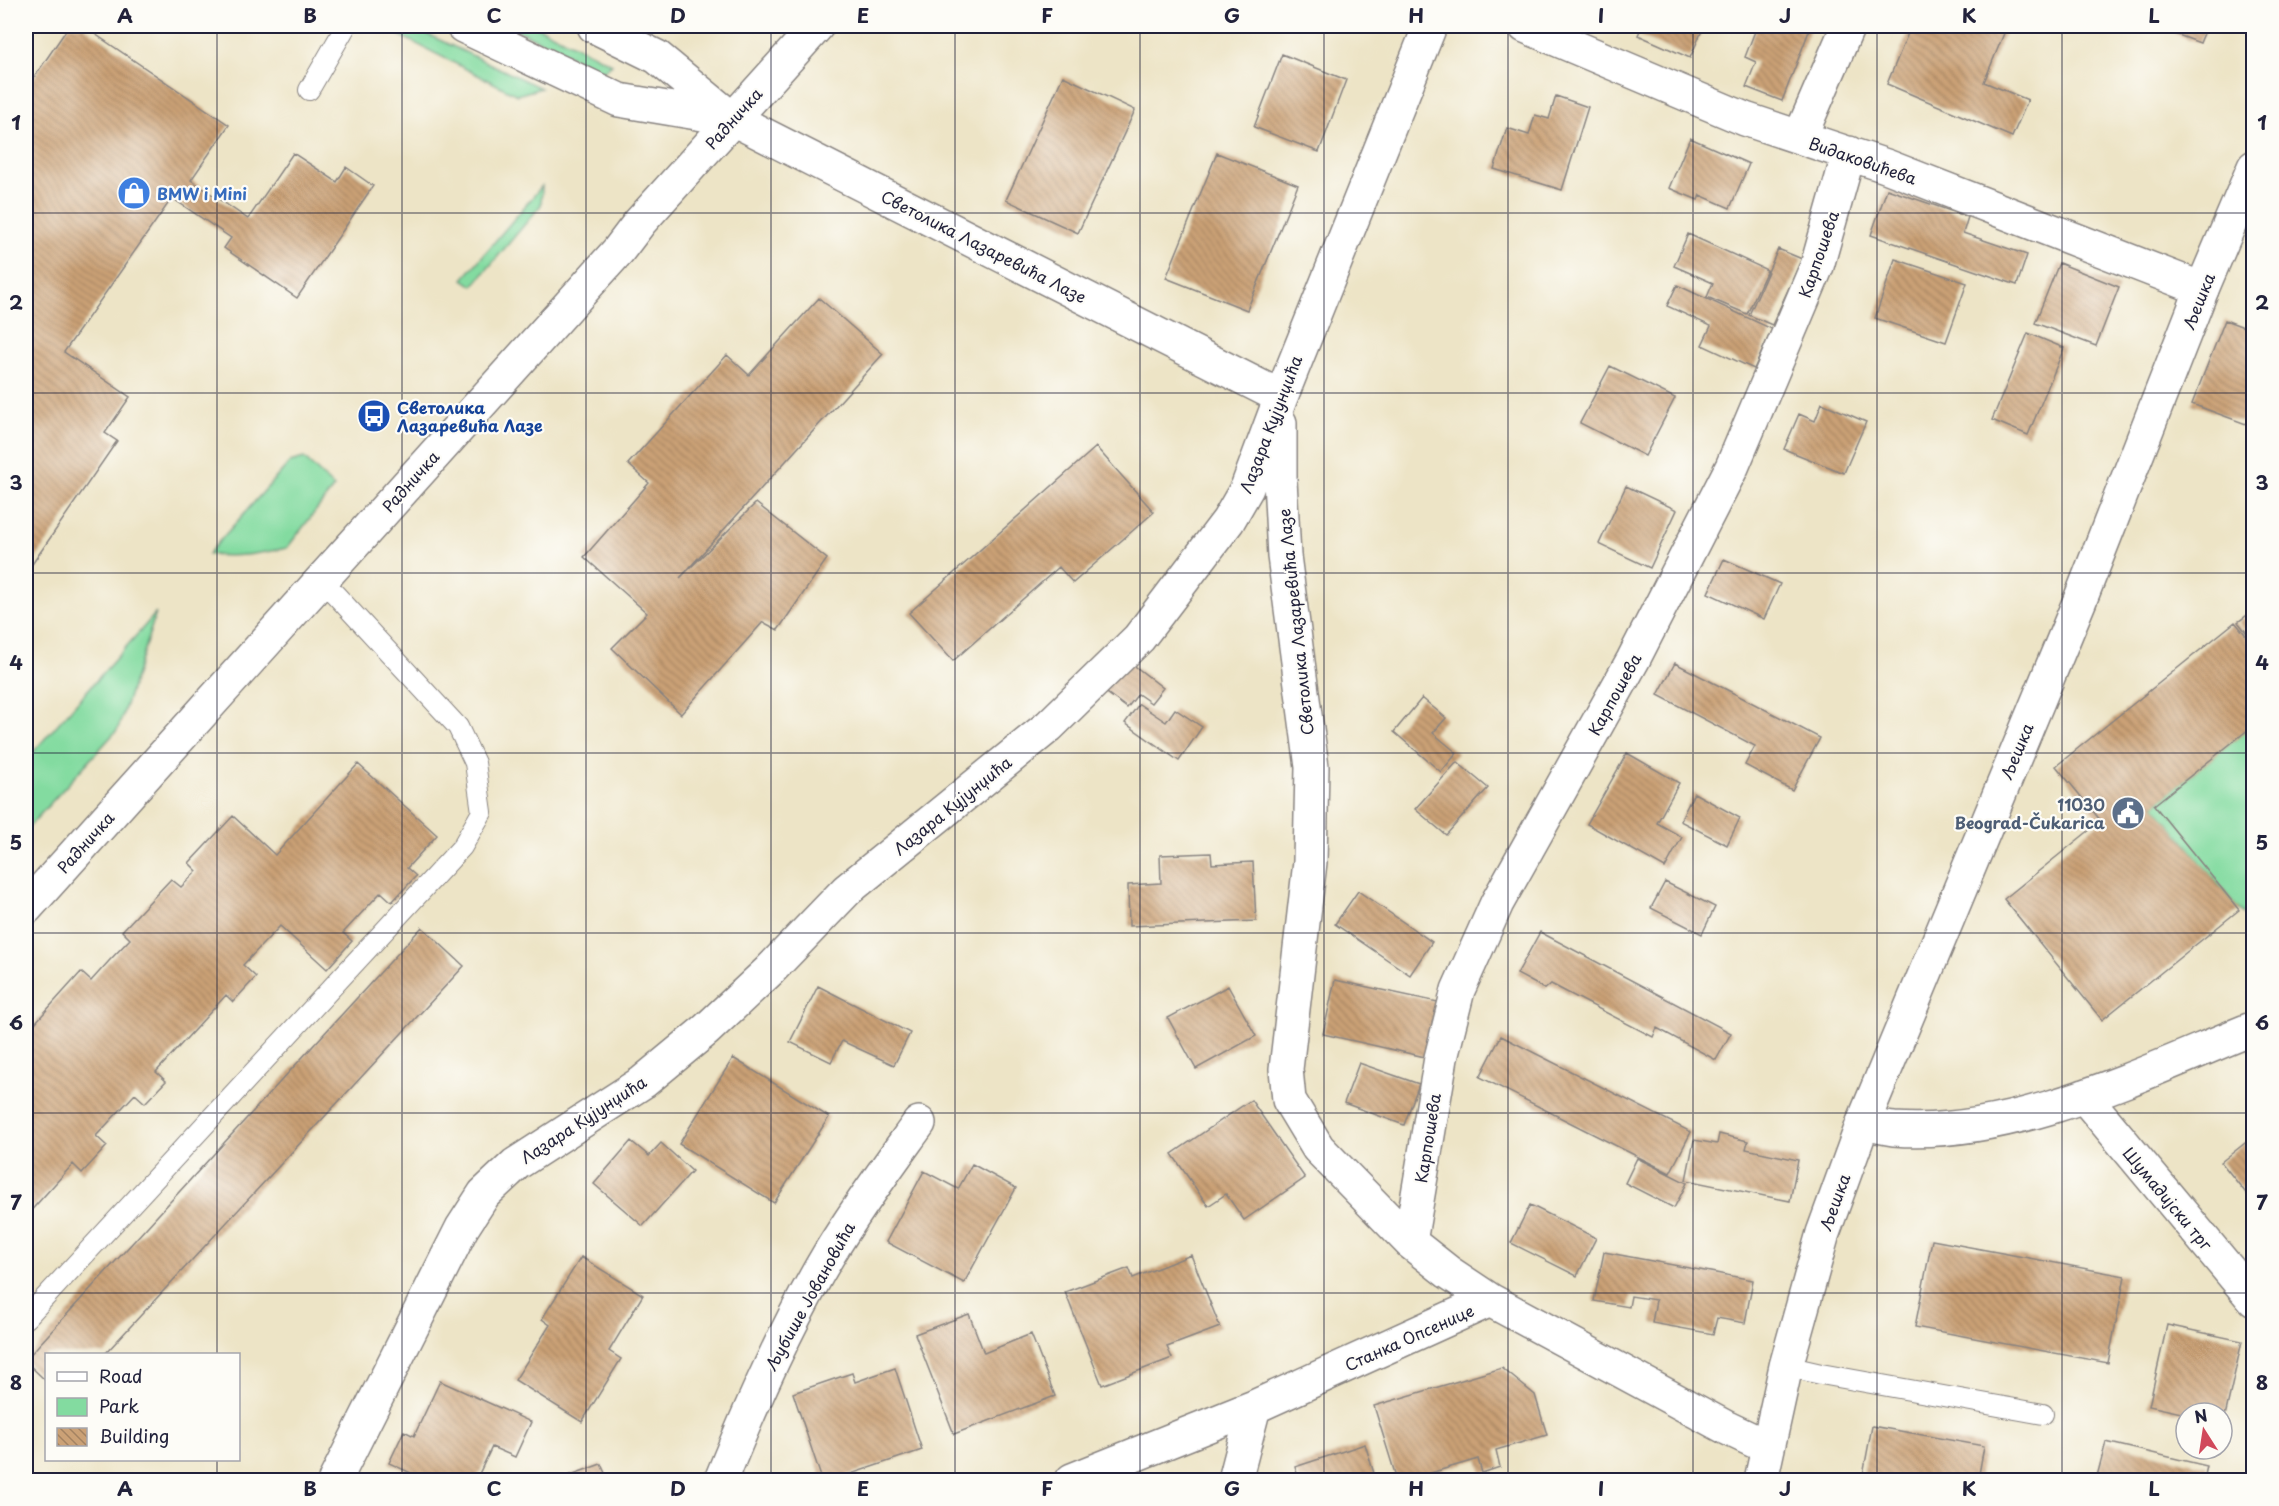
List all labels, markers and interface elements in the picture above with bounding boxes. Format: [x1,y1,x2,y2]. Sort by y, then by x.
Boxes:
text: A [117,0,133,30]
text: B [303,0,317,30]
text: C [486,0,502,30]
text: D [670,0,686,30]
text: E [857,0,869,30]
text: F [1041,0,1053,30]
text: G [1224,0,1240,30]
text: H [1408,0,1424,30]
text: I [1598,0,1604,30]
text: J [1779,0,1791,30]
text: K [1962,0,1977,30]
text: L [2148,0,2160,30]
street label: Радничка [699,82,767,154]
text: 1 [11,107,21,137]
text: 1 [2257,107,2267,137]
street label: Видаковићева [1806,130,1920,190]
shop icon: BMW i Mini [116,175,152,211]
place label: BMW i Mini [157,181,247,205]
street label: Светолика Лазаревића Лазе [877,184,1091,308]
street label: Карпошева [1792,207,1844,301]
street label: Љешка [2176,269,2220,333]
text: 2 [9,287,23,317]
text: 2 [2255,287,2269,317]
street label: Лазара Кујунџића [1233,352,1307,496]
place label: Светолика Лазаревића Лазе [397,395,543,437]
bus stop icon: Светолика Лазаревића Лазе [356,398,392,434]
street label: Радничка [376,445,444,517]
text: 3 [9,467,23,497]
text: 3 [2255,467,2269,497]
street label: Светолика Лазаревића Лазе [1271,508,1319,736]
text: 4 [9,647,23,677]
text: 4 [2255,647,2269,677]
street label: Карпошева [1582,649,1646,739]
street label: Љешка [1993,719,2039,783]
street label: Лазара Кујунџића [888,750,1016,860]
place label: 11030 Beograd-Čukarica [1954,792,2105,834]
public building icon: 11030 Beograd-Čukarica [2110,795,2146,831]
street label: Радничка [51,806,119,878]
text: 5 [10,827,22,857]
text: 5 [2256,827,2268,857]
text: 6 [9,1007,23,1037]
text: 6 [2255,1007,2269,1037]
street label: Лазара Кујунџића [515,1069,651,1169]
street label: Карпошева [1408,1091,1446,1185]
street label: Шумадијски трг [2118,1141,2219,1255]
street label: Љешка [1813,1170,1855,1234]
text: 7 [10,1187,22,1217]
text: 7 [2256,1187,2268,1217]
street label: Љубише Јовановића [758,1217,860,1375]
street label: Станка Опсенице [1340,1298,1478,1376]
legend [45,1353,240,1461]
text: Road [99,1362,143,1389]
text: 8 [10,1367,22,1397]
text: 8 [2256,1367,2268,1397]
text: Park [99,1392,139,1419]
north arrow [2174,1401,2234,1461]
text: N [2192,1402,2209,1428]
text: Building [99,1422,169,1449]
text: A [117,1473,133,1503]
text: B [303,1473,317,1503]
text: C [486,1473,502,1503]
text: D [670,1473,686,1503]
text: E [857,1473,869,1503]
text: F [1041,1473,1053,1503]
text: G [1224,1473,1240,1503]
text: H [1408,1473,1424,1503]
text: I [1598,1473,1604,1503]
text: J [1779,1473,1791,1503]
text: K [1962,1473,1977,1503]
text: L [2148,1473,2160,1503]

